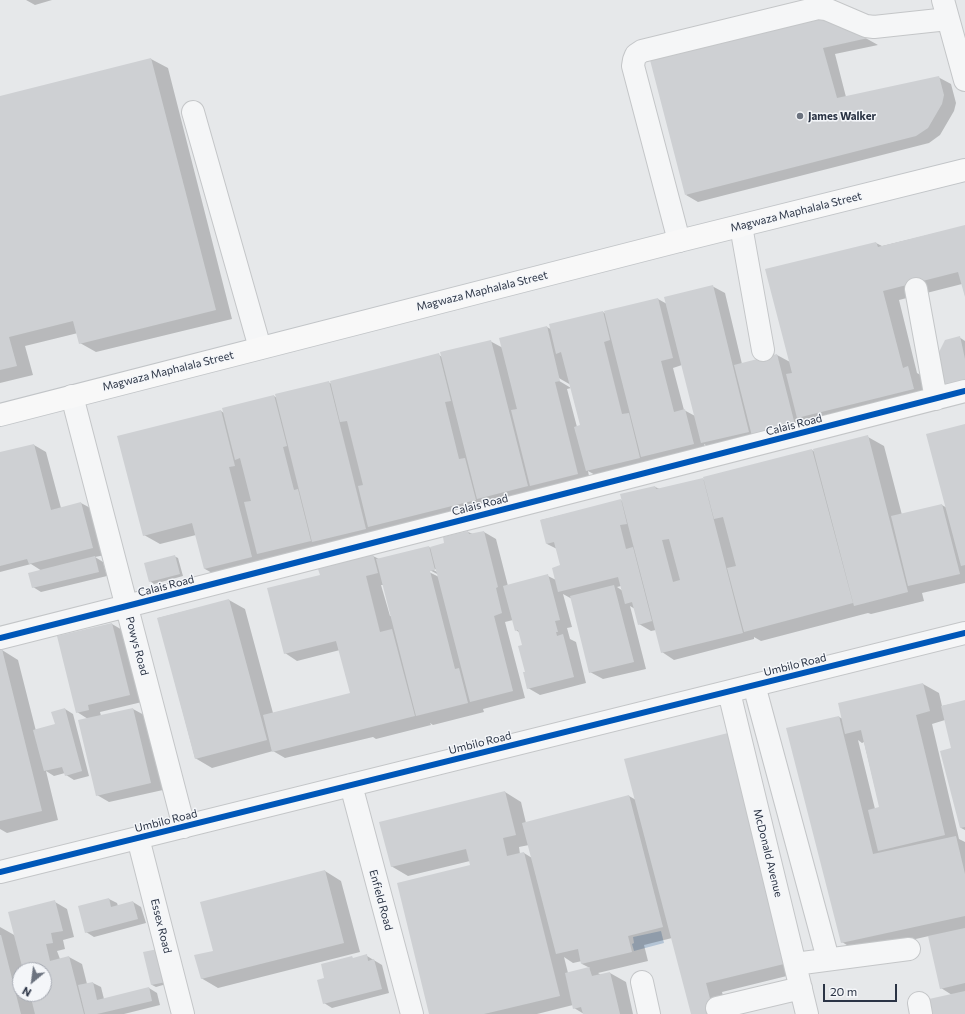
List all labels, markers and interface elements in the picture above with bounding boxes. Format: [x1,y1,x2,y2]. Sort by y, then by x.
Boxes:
place label: James Walker [808,109,876,123]
marker: James Walker [795,111,805,121]
street label: Magwaza Maphalala Street [729,189,863,235]
street label: Magwaza Maphalala Street [415,268,549,314]
street label: Magwaza Maphalala Street [101,348,235,394]
street label: Calais Road [765,412,823,438]
street label: Calais Road [451,492,509,518]
street label: Calais Road [137,573,195,599]
street label: Powys Road [123,615,151,677]
street label: Umbilo Road [762,651,828,679]
street label: Umbilo Road [447,729,513,757]
street label: Umbilo Road [133,807,199,835]
street label: McDonald Avenue [751,807,785,899]
street label: Enfield Road [367,868,395,932]
street label: Essex Road [148,897,174,955]
north arrow [12,962,52,1002]
scale bar [825,976,899,1002]
text: N [20,984,33,1000]
text: 20 m [830,984,857,998]

